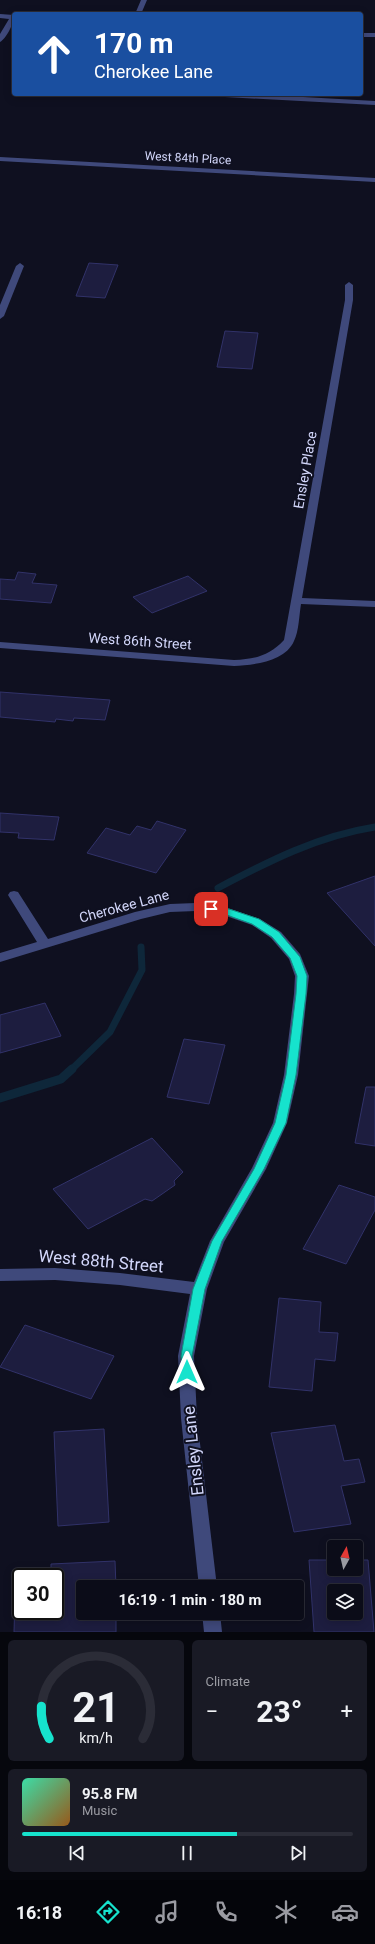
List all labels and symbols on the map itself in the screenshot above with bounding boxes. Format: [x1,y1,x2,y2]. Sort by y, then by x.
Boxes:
street label: West 84th Place [144,149,232,167]
street label: Ensley Place [290,430,320,510]
street label: West 86th Street [88,629,193,653]
street label: Cherokee Lane [77,886,171,926]
pin [194,892,228,926]
street label: West 88th Street [38,1246,164,1276]
position arrow [166,1351,208,1393]
street label: Ensley Lane [178,1405,208,1497]
north arrow [327,1540,363,1576]
speed limit sign: 30 [12,1568,64,1620]

